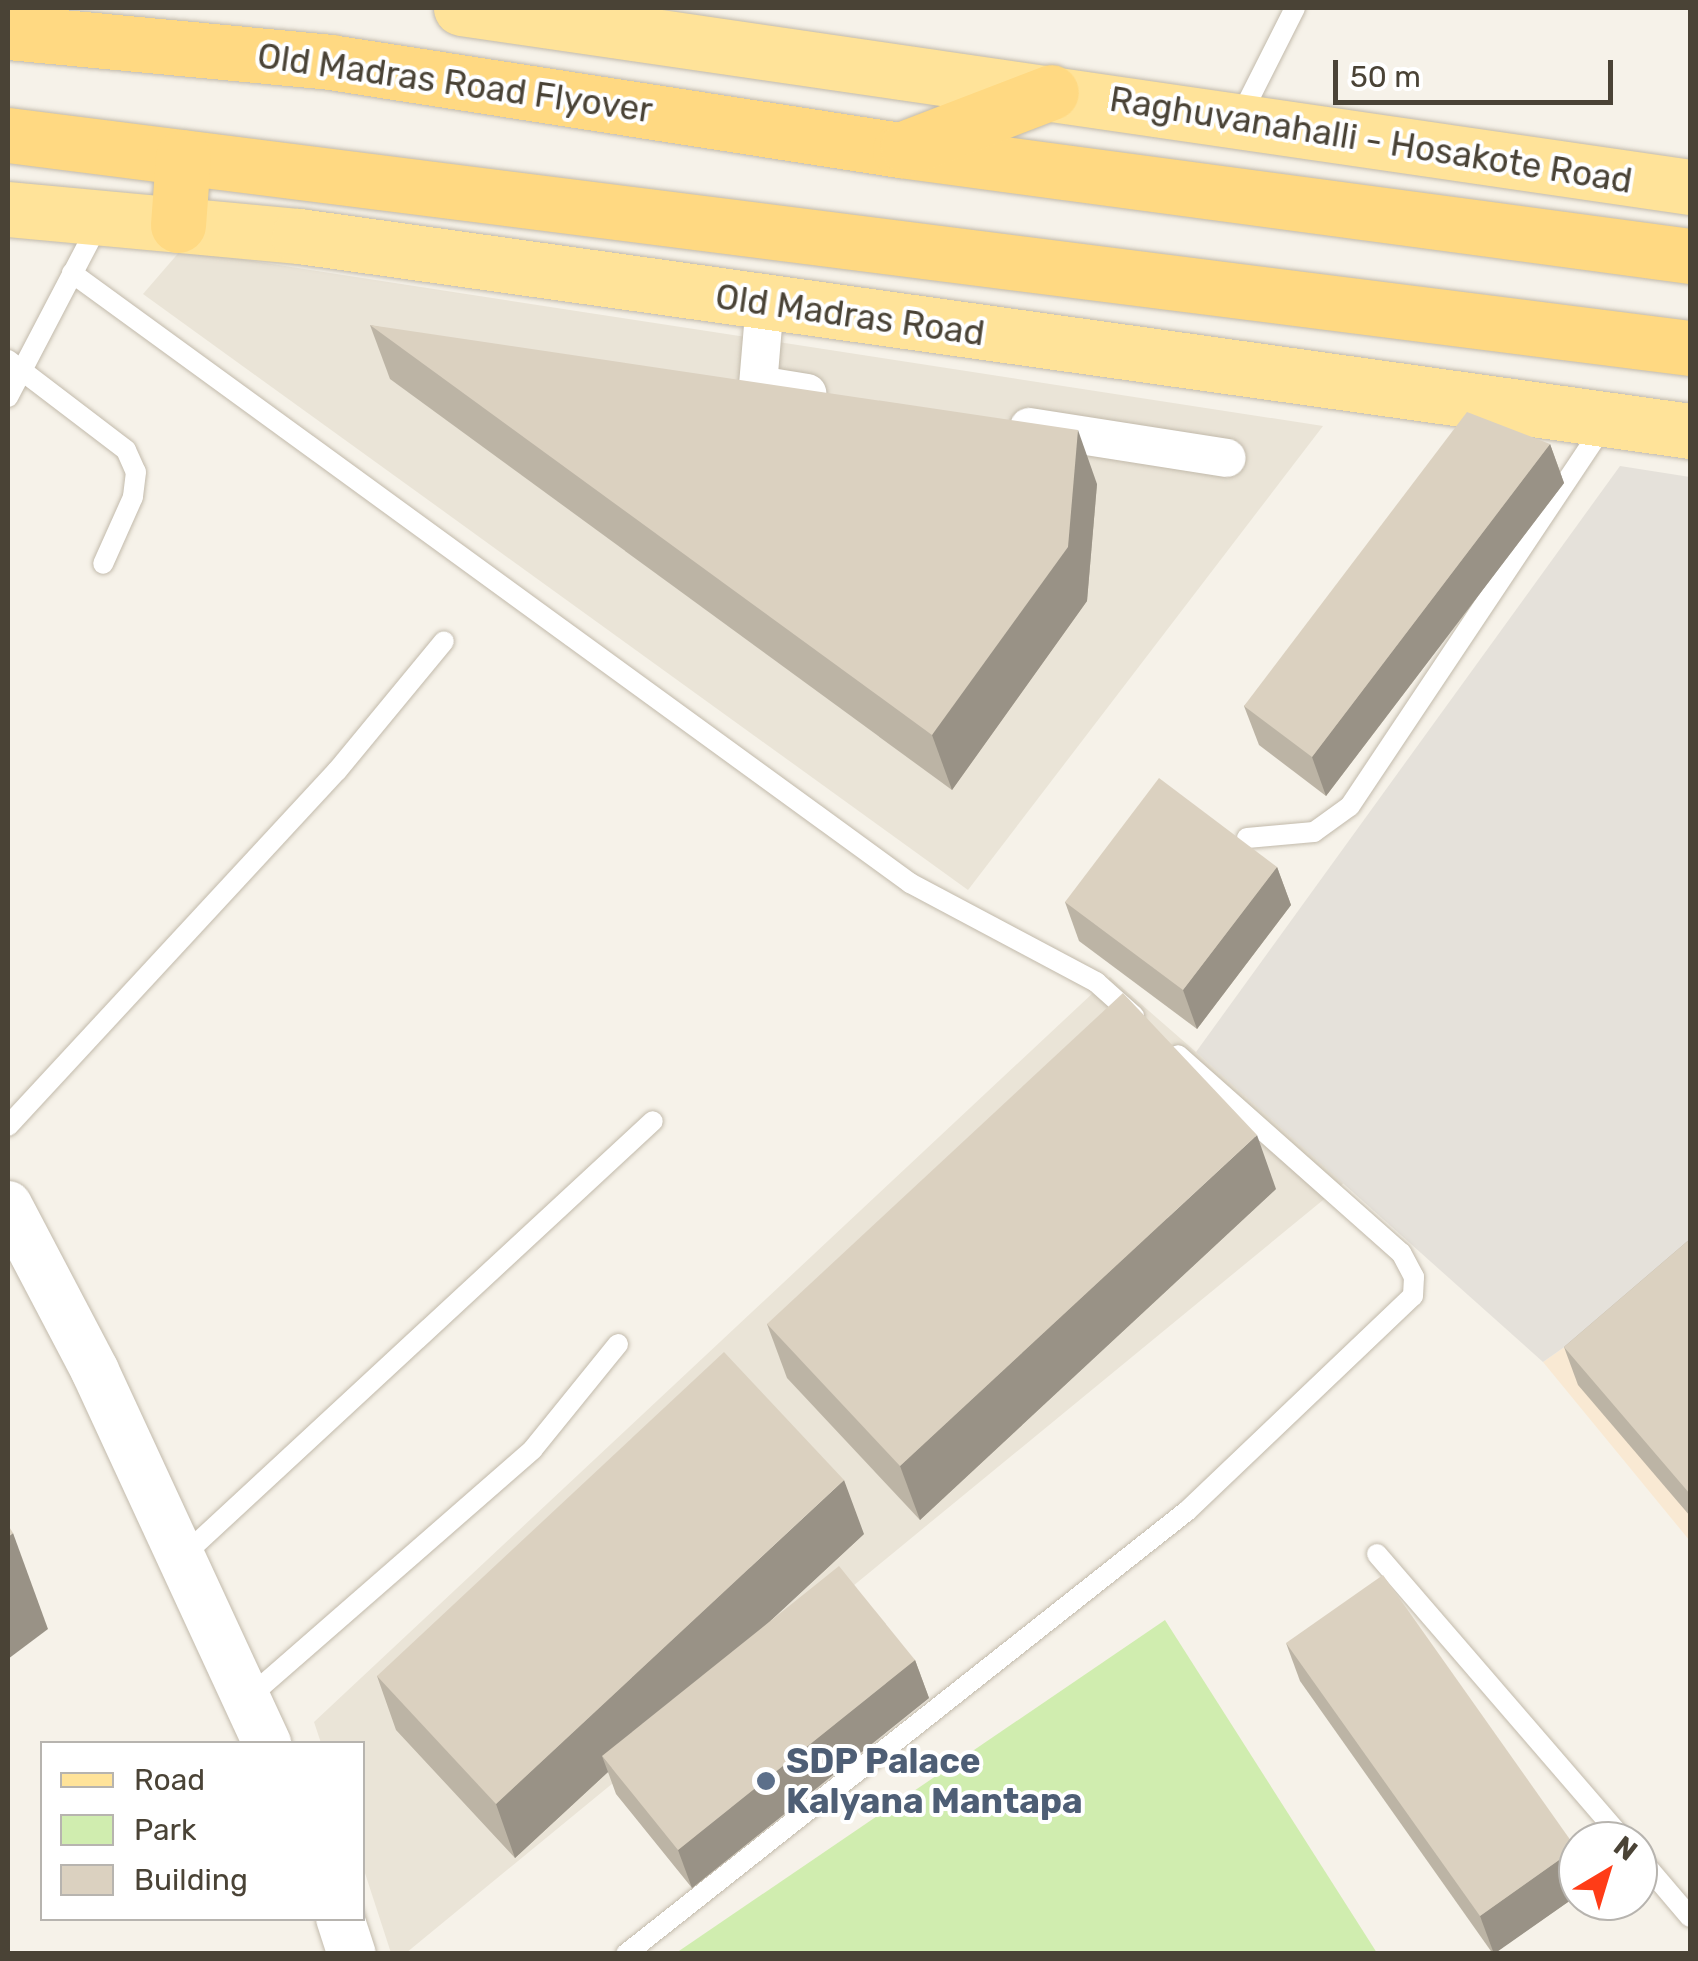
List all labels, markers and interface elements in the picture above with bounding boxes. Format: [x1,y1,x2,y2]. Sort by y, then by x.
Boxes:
street label: Old Madras Road Flyover [255,34,655,132]
scale bar [1338,40,1618,102]
text: 50 m [1350,59,1421,95]
street label: Raghuvanahalli - Hosakote Road [1107,78,1635,202]
street label: Old Madras Road [713,275,987,355]
place label: SDP Palace Kalyana Mantapa [786,1740,1083,1822]
legend [40,1741,365,1921]
text: Road [134,1762,205,1798]
marker: SDP Palace Kalyana Mantapa [755,1770,777,1792]
text: Park [134,1812,196,1848]
north arrow [1558,1821,1658,1921]
text: N [1607,1829,1644,1868]
text: Building [134,1862,248,1898]

